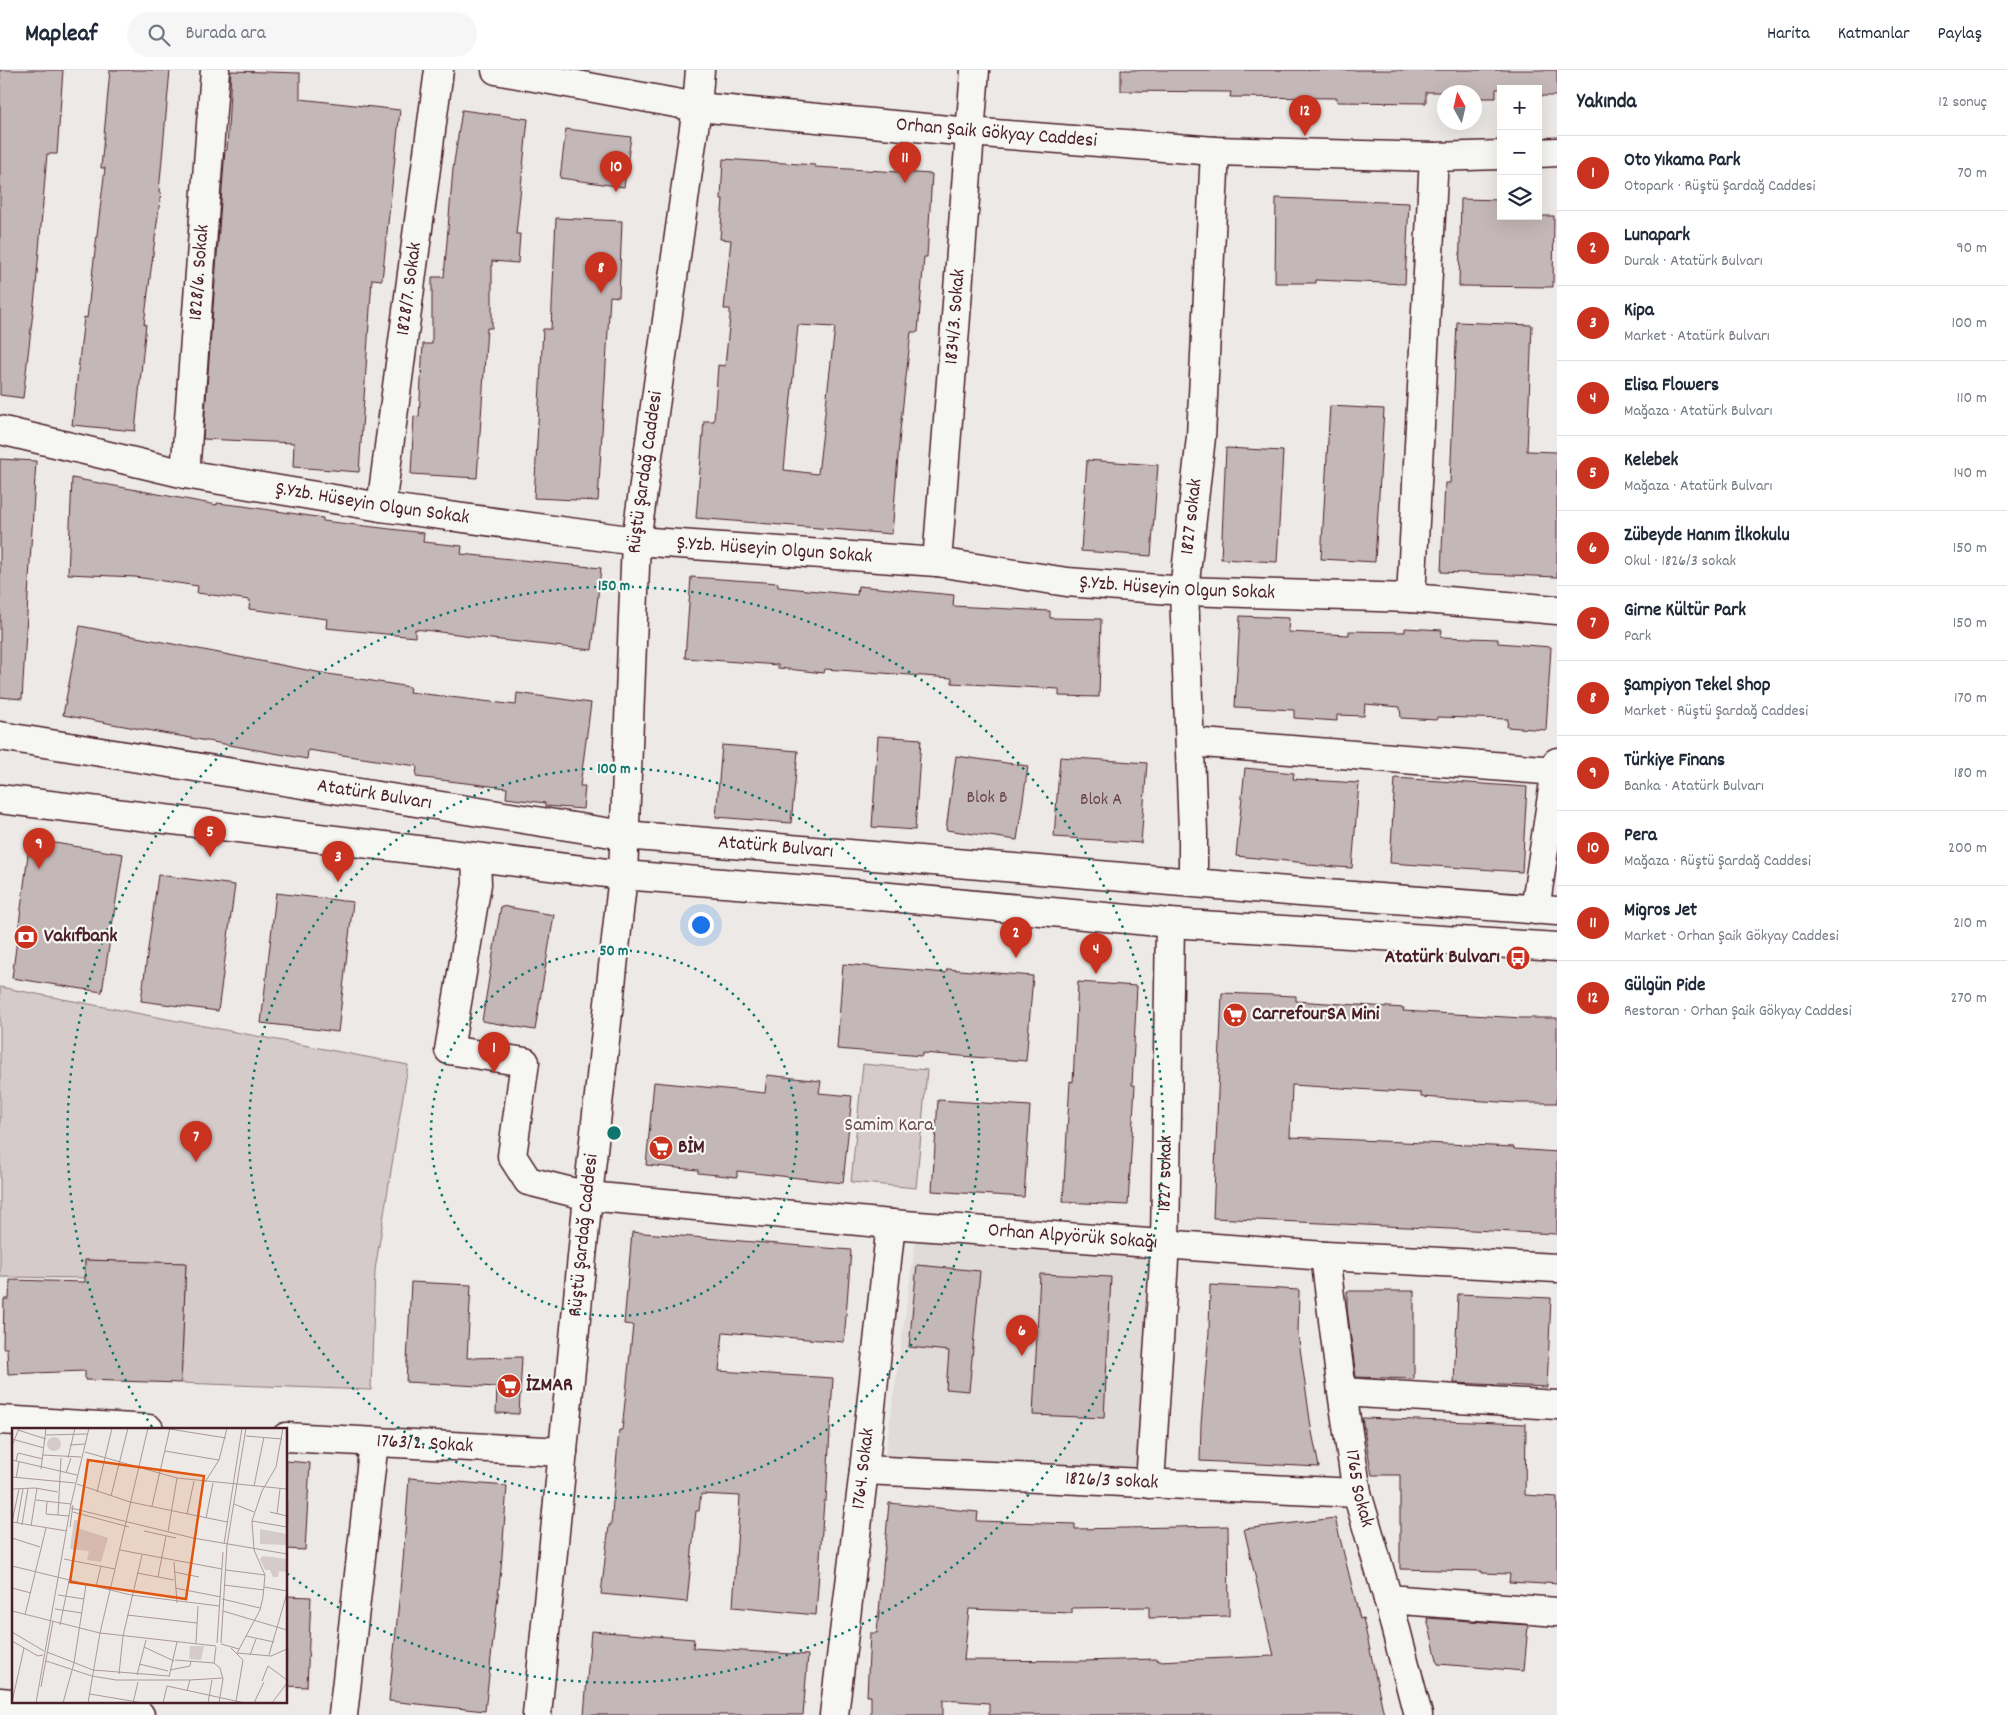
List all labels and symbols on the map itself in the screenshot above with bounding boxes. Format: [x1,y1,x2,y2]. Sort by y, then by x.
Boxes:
north arrow [1437,85,1482,130]
pin: 12 [1289,95,1321,136]
street label: Orhan Şaik Gökyay Caddesi [895,111,1098,156]
pin: 11 [889,142,921,183]
pin: 10 [600,151,632,192]
street label: 1828/6. Sokak [182,224,217,322]
street label: 1828/7. Sokak [390,240,430,337]
pin: 8 [585,252,617,293]
street label: 1834/3. Sokak [938,268,974,366]
street label: Rüştü Şardağ Caddesi [622,389,671,554]
street label: Ş.Yzb. Hüseyin Olgun Sokak [273,475,471,533]
street label: 1827 sokak [1174,477,1210,556]
street label: Ş.Yzb. Hüseyin Olgun Sokak [676,530,873,571]
street label: Ş.Yzb. Hüseyin Olgun Sokak [1079,569,1276,608]
text: 150 m [598,576,630,598]
text: 100 m [597,759,631,781]
street label: Atatürk Bulvarı [315,772,434,818]
house number: Blok B [967,786,1007,811]
house number: Blok A [1080,788,1122,813]
pin: 5 [194,816,226,857]
pin: 9 [23,828,55,869]
street label: Atatürk Bulvarı [717,829,834,867]
pin: 3 [322,841,354,882]
your location [688,912,714,938]
pin: 2 [1000,917,1032,958]
place label: Vakıfbank [44,923,117,951]
bank icon: Vakıfbank [13,924,39,950]
pin: 4 [1080,933,1112,974]
text: 50 m [600,941,628,963]
place label: Atatürk Bulvarı [1384,944,1500,972]
bus stop icon: Atatürk Bulvarı [1505,945,1531,971]
place label: CarrefourSA Mini [1252,1001,1380,1029]
supermarket icon: CarrefourSA Mini [1222,1002,1248,1028]
pin: 1 [478,1032,510,1073]
park label: Samim Kara [844,1112,934,1140]
pin: 7 [180,1121,212,1162]
centre of rings [605,1124,623,1142]
place label: BİM [678,1134,705,1162]
supermarket icon: BİM [648,1135,674,1161]
street label: 1827 sokak [1152,1135,1181,1212]
street label: Rüştü Şardağ Caddesi [562,1152,607,1318]
street label: Orhan Alpyörük Sokağı [987,1217,1158,1258]
pin: 6 [1006,1315,1038,1356]
place label: İZMAR [526,1372,573,1400]
supermarket icon: İZMAR [496,1373,522,1399]
street label: 1764. Sokak [845,1427,882,1511]
inset map [12,1428,288,1702]
street label: 1763/2. Sokak [376,1428,474,1461]
street label: 1765 Sokak [1337,1448,1380,1531]
street label: 1826/3 sokak [1064,1465,1159,1498]

